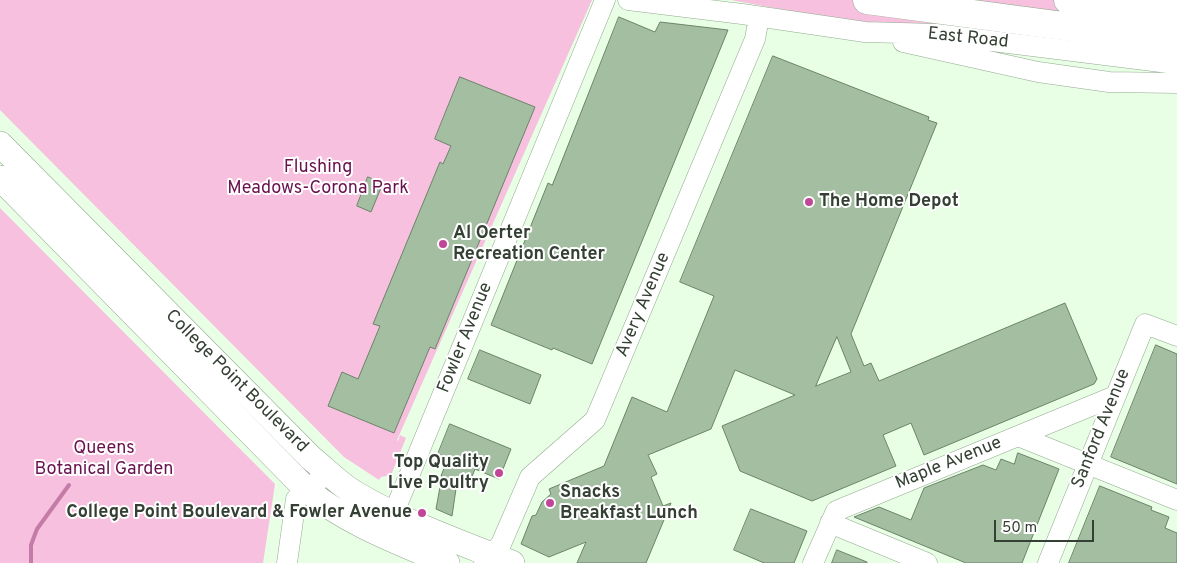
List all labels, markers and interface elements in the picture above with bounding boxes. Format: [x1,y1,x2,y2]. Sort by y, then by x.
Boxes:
street label: East Road [927,24,1009,54]
park label: Flushing Meadows-Corona Park [227,157,409,200]
place label: The Home Depot [819,191,959,213]
marker: The Home Depot [803,196,815,208]
place label: Al Oerter Recreation Center [453,223,605,266]
marker: Al Oerter Recreation Center [437,238,449,250]
street label: Avery Avenue [612,250,676,360]
street label: Fowler Avenue [434,280,498,396]
street label: College Point Boulevard [160,306,312,458]
street label: Sanford Avenue [1068,366,1136,492]
street label: Maple Avenue [893,433,1005,495]
park label: Queens Botanical Garden [35,438,173,480]
place label: Top Quality Live Poultry [388,452,489,494]
marker: Top Quality Live Poultry [493,467,505,479]
place label: Snacks Breakfast Lunch [560,482,698,524]
marker: Snacks Breakfast Lunch [544,497,556,509]
place label: College Point Boulevard & Fowler Avenue [66,502,412,524]
marker: College Point Boulevard & Fowler Avenue [416,507,428,519]
scale bar [997,510,1097,542]
text: 50 m [1002,519,1037,538]

